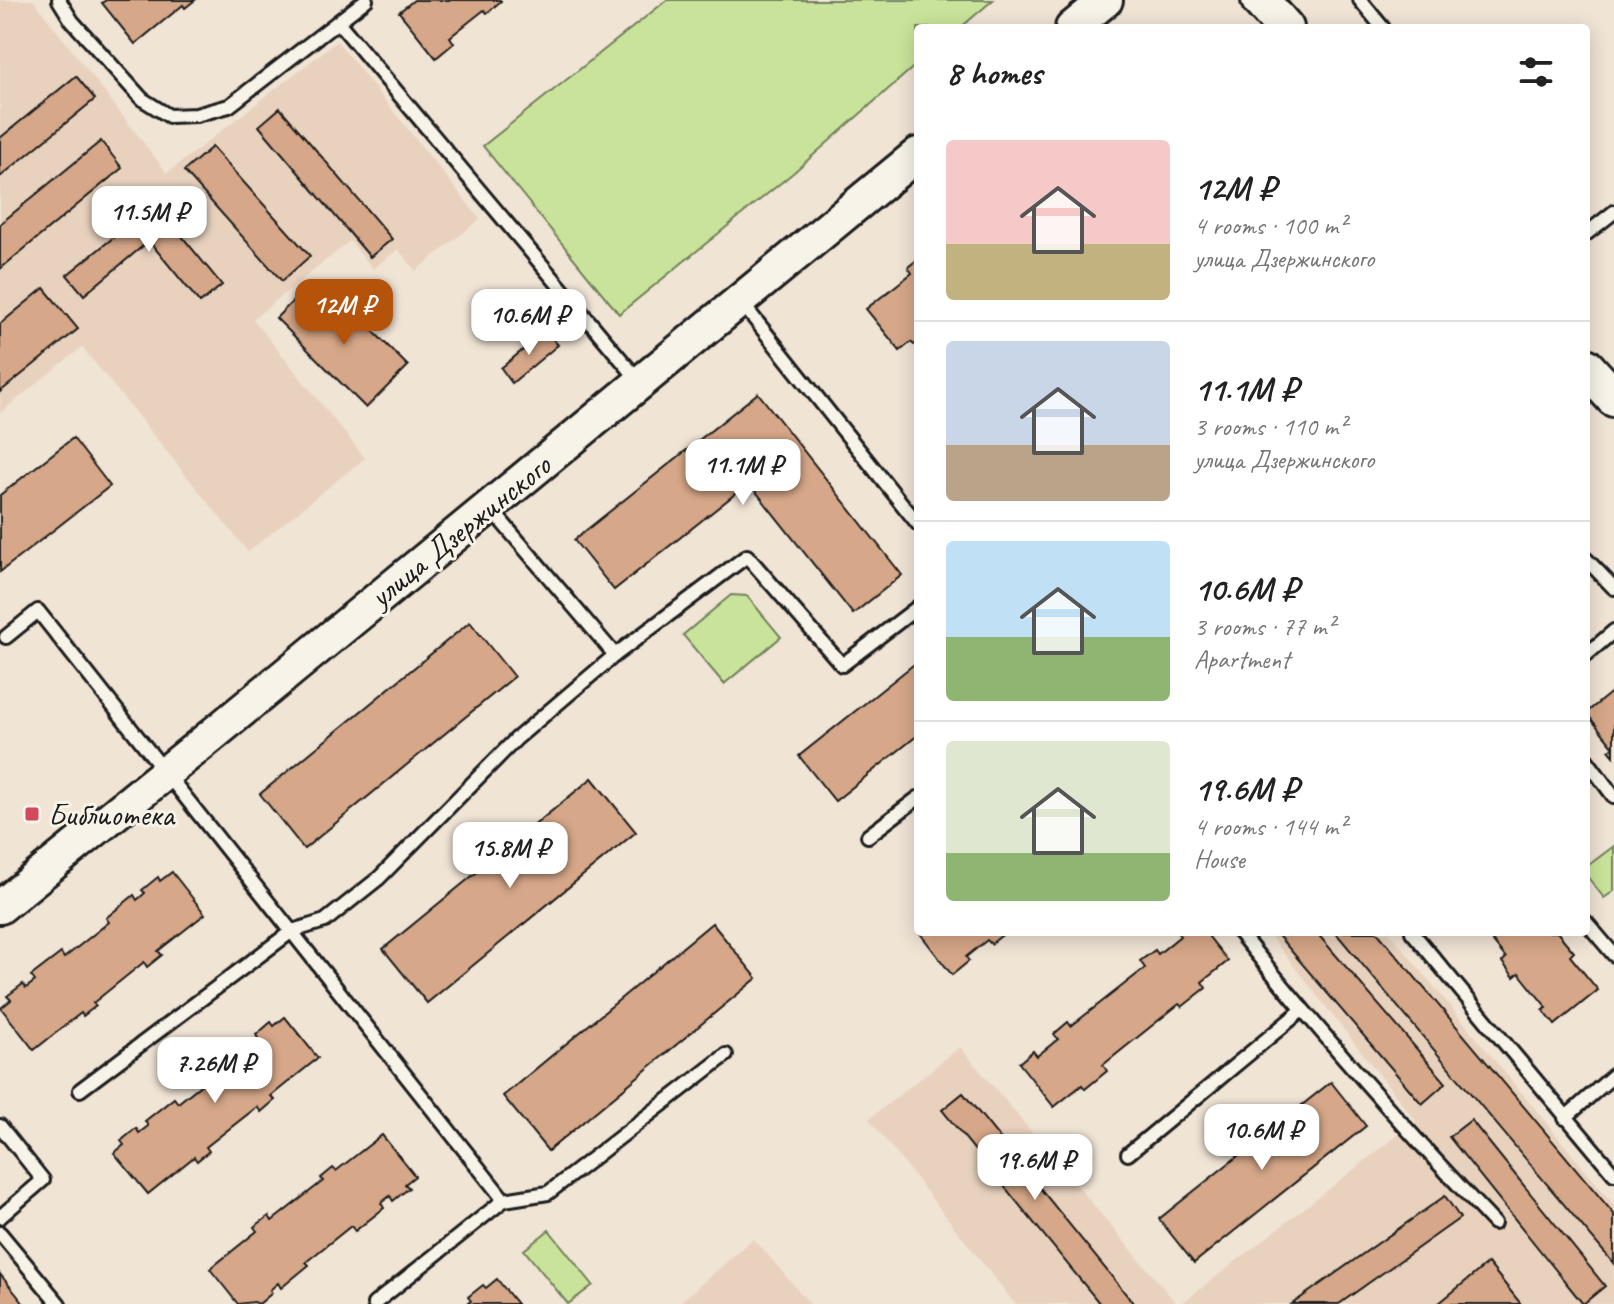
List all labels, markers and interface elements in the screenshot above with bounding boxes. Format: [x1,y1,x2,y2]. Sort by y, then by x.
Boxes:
icon: filters [1514,50,1558,94]
text: 8 homes [946,51,1042,94]
text: 12M ₽ [1194,166,1275,209]
icon: home [1010,172,1106,268]
pin: 11.5M ₽ [75,186,223,254]
text: 11.5M ₽ [110,195,188,228]
text: 4 rooms · 100 m² [1194,209,1346,242]
text: улица Дзержинского [1194,242,1374,275]
pin: 12M ₽ [288,279,400,347]
text: 12M ₽ [313,288,375,321]
pin: 10.6M ₽ [455,289,603,357]
text: 10.6M ₽ [489,298,569,331]
text: 11.1M ₽ [1194,367,1297,410]
icon: home [1010,373,1106,469]
text: 3 rooms · 110 m² [1194,410,1346,443]
pin: 11.1M ₽ [669,439,817,507]
text: улица Дзержинского [1194,443,1374,476]
street label: улица Дзержинского [359,444,560,618]
text: 11.1M ₽ [704,448,782,481]
text: 10.6M ₽ [1194,567,1298,610]
icon: home [1010,573,1106,669]
text: 3 rooms · 77 m² [1194,610,1335,643]
text: Apartment [1194,643,1290,676]
text: 19.6M ₽ [1194,767,1298,810]
icon: home [1010,773,1106,869]
place label: Библиотека [48,794,176,835]
marker: Библиотека [23,805,41,823]
text: 4 rooms · 144 m² [1194,810,1346,843]
pin: 15.8M ₽ [436,822,584,890]
text: 15.8M ₽ [471,831,549,864]
text: House [1194,843,1245,876]
pin: 7.26M ₽ [141,1037,289,1105]
text: 7.26M ₽ [175,1046,255,1079]
pin: 10.6M ₽ [1188,1104,1336,1172]
text: 10.6M ₽ [1222,1113,1302,1146]
pin: 19.6M ₽ [961,1134,1109,1202]
text: 19.6M ₽ [995,1143,1075,1176]

